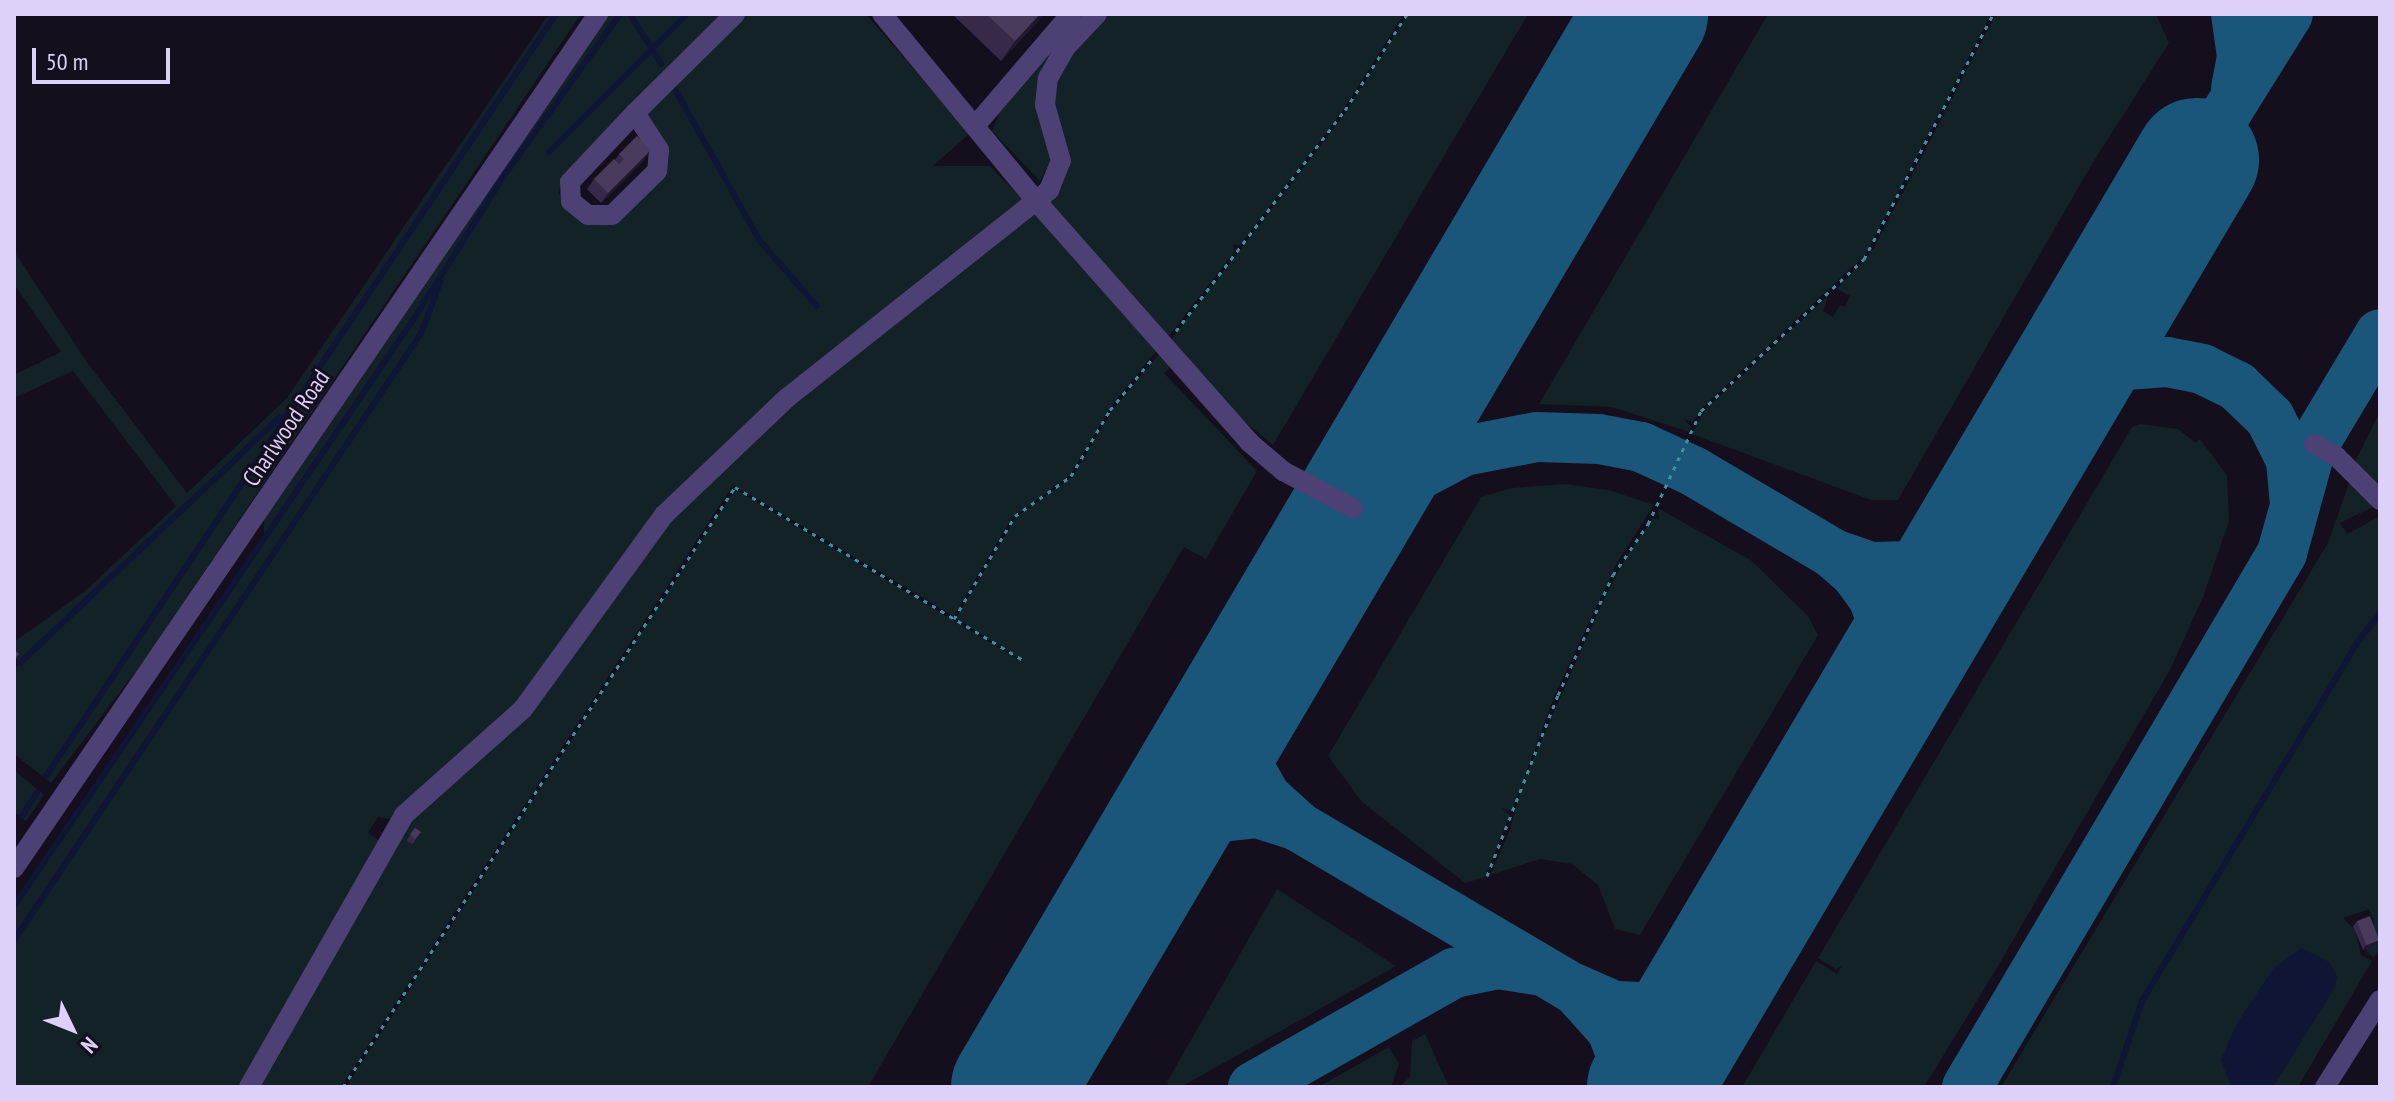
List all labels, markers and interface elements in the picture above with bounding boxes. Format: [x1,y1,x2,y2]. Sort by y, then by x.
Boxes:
scale bar [36,32,174,82]
text: 50 m [46,46,88,77]
street label: Charlwood Road [236,364,336,492]
north arrow [32,989,112,1069]
text: N [75,1031,104,1059]

